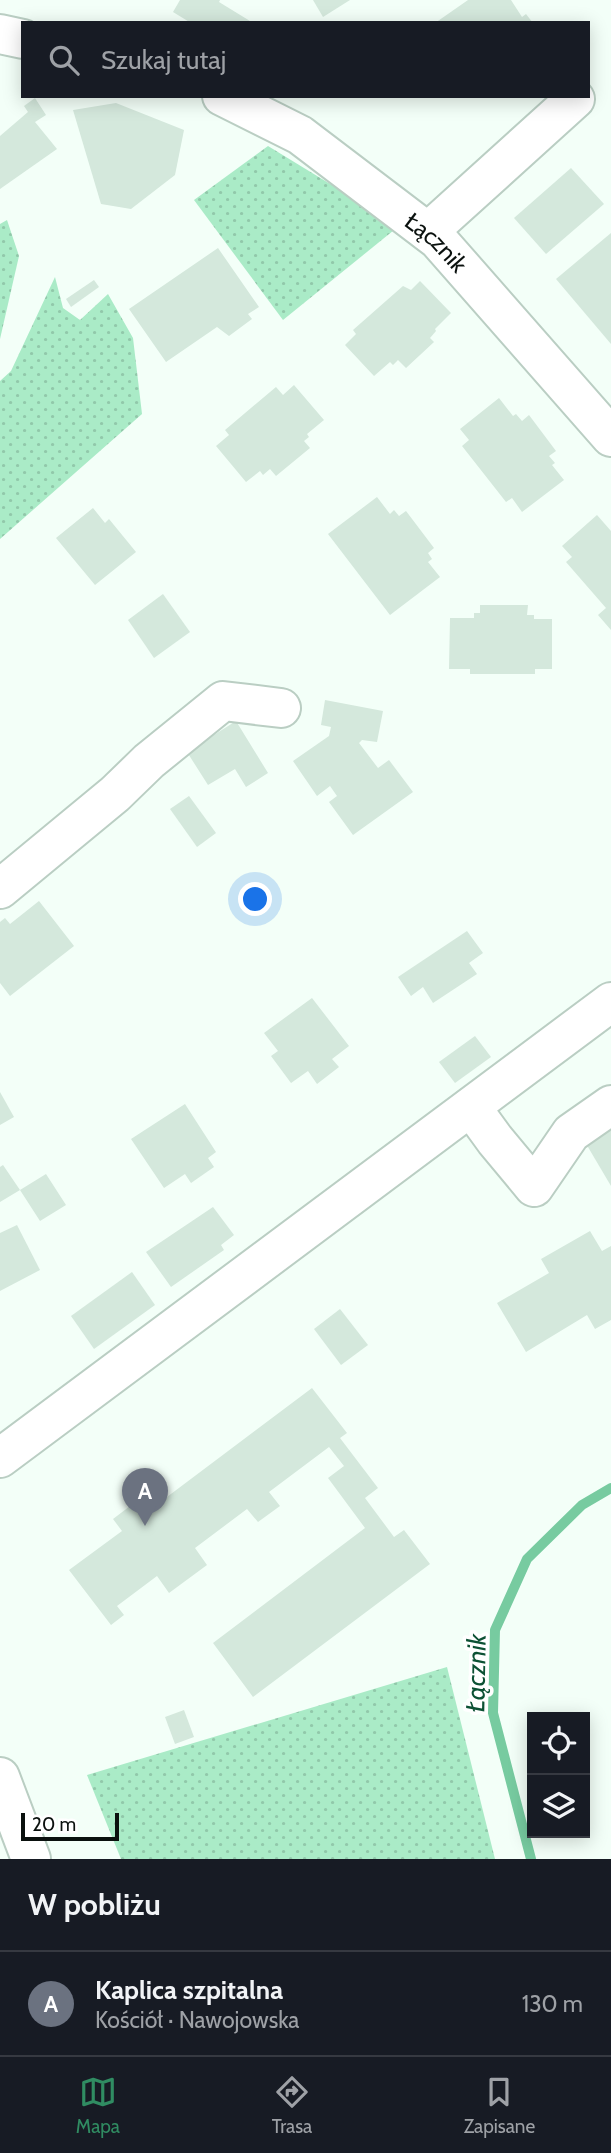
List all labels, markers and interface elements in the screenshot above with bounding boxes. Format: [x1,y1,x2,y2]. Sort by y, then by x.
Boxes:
search box [21,21,590,98]
icon: search [45,41,83,79]
text: Szukaj tutaj [101,44,226,76]
street label: Łącznik [400,206,474,278]
your location [238,882,272,916]
pin: A [122,1468,168,1526]
water label: Łącznik [459,1633,493,1712]
map controls [527,1712,590,1838]
button: locate [527,1712,590,1775]
button: layers [527,1775,590,1838]
scale bar [21,1810,119,1842]
text: 20 m [32,1813,76,1836]
text: W pobliżu [28,1886,161,1923]
text: Kaplica szpitalna [95,1974,283,2006]
text: A [44,1990,58,2018]
text: 130 m [522,1990,583,2018]
text: Kościół · Nawojowska [95,2006,299,2034]
tab: Mapa [76,2073,120,2138]
tab: Trasa [272,2073,312,2138]
tab: Zapisane [464,2073,535,2138]

